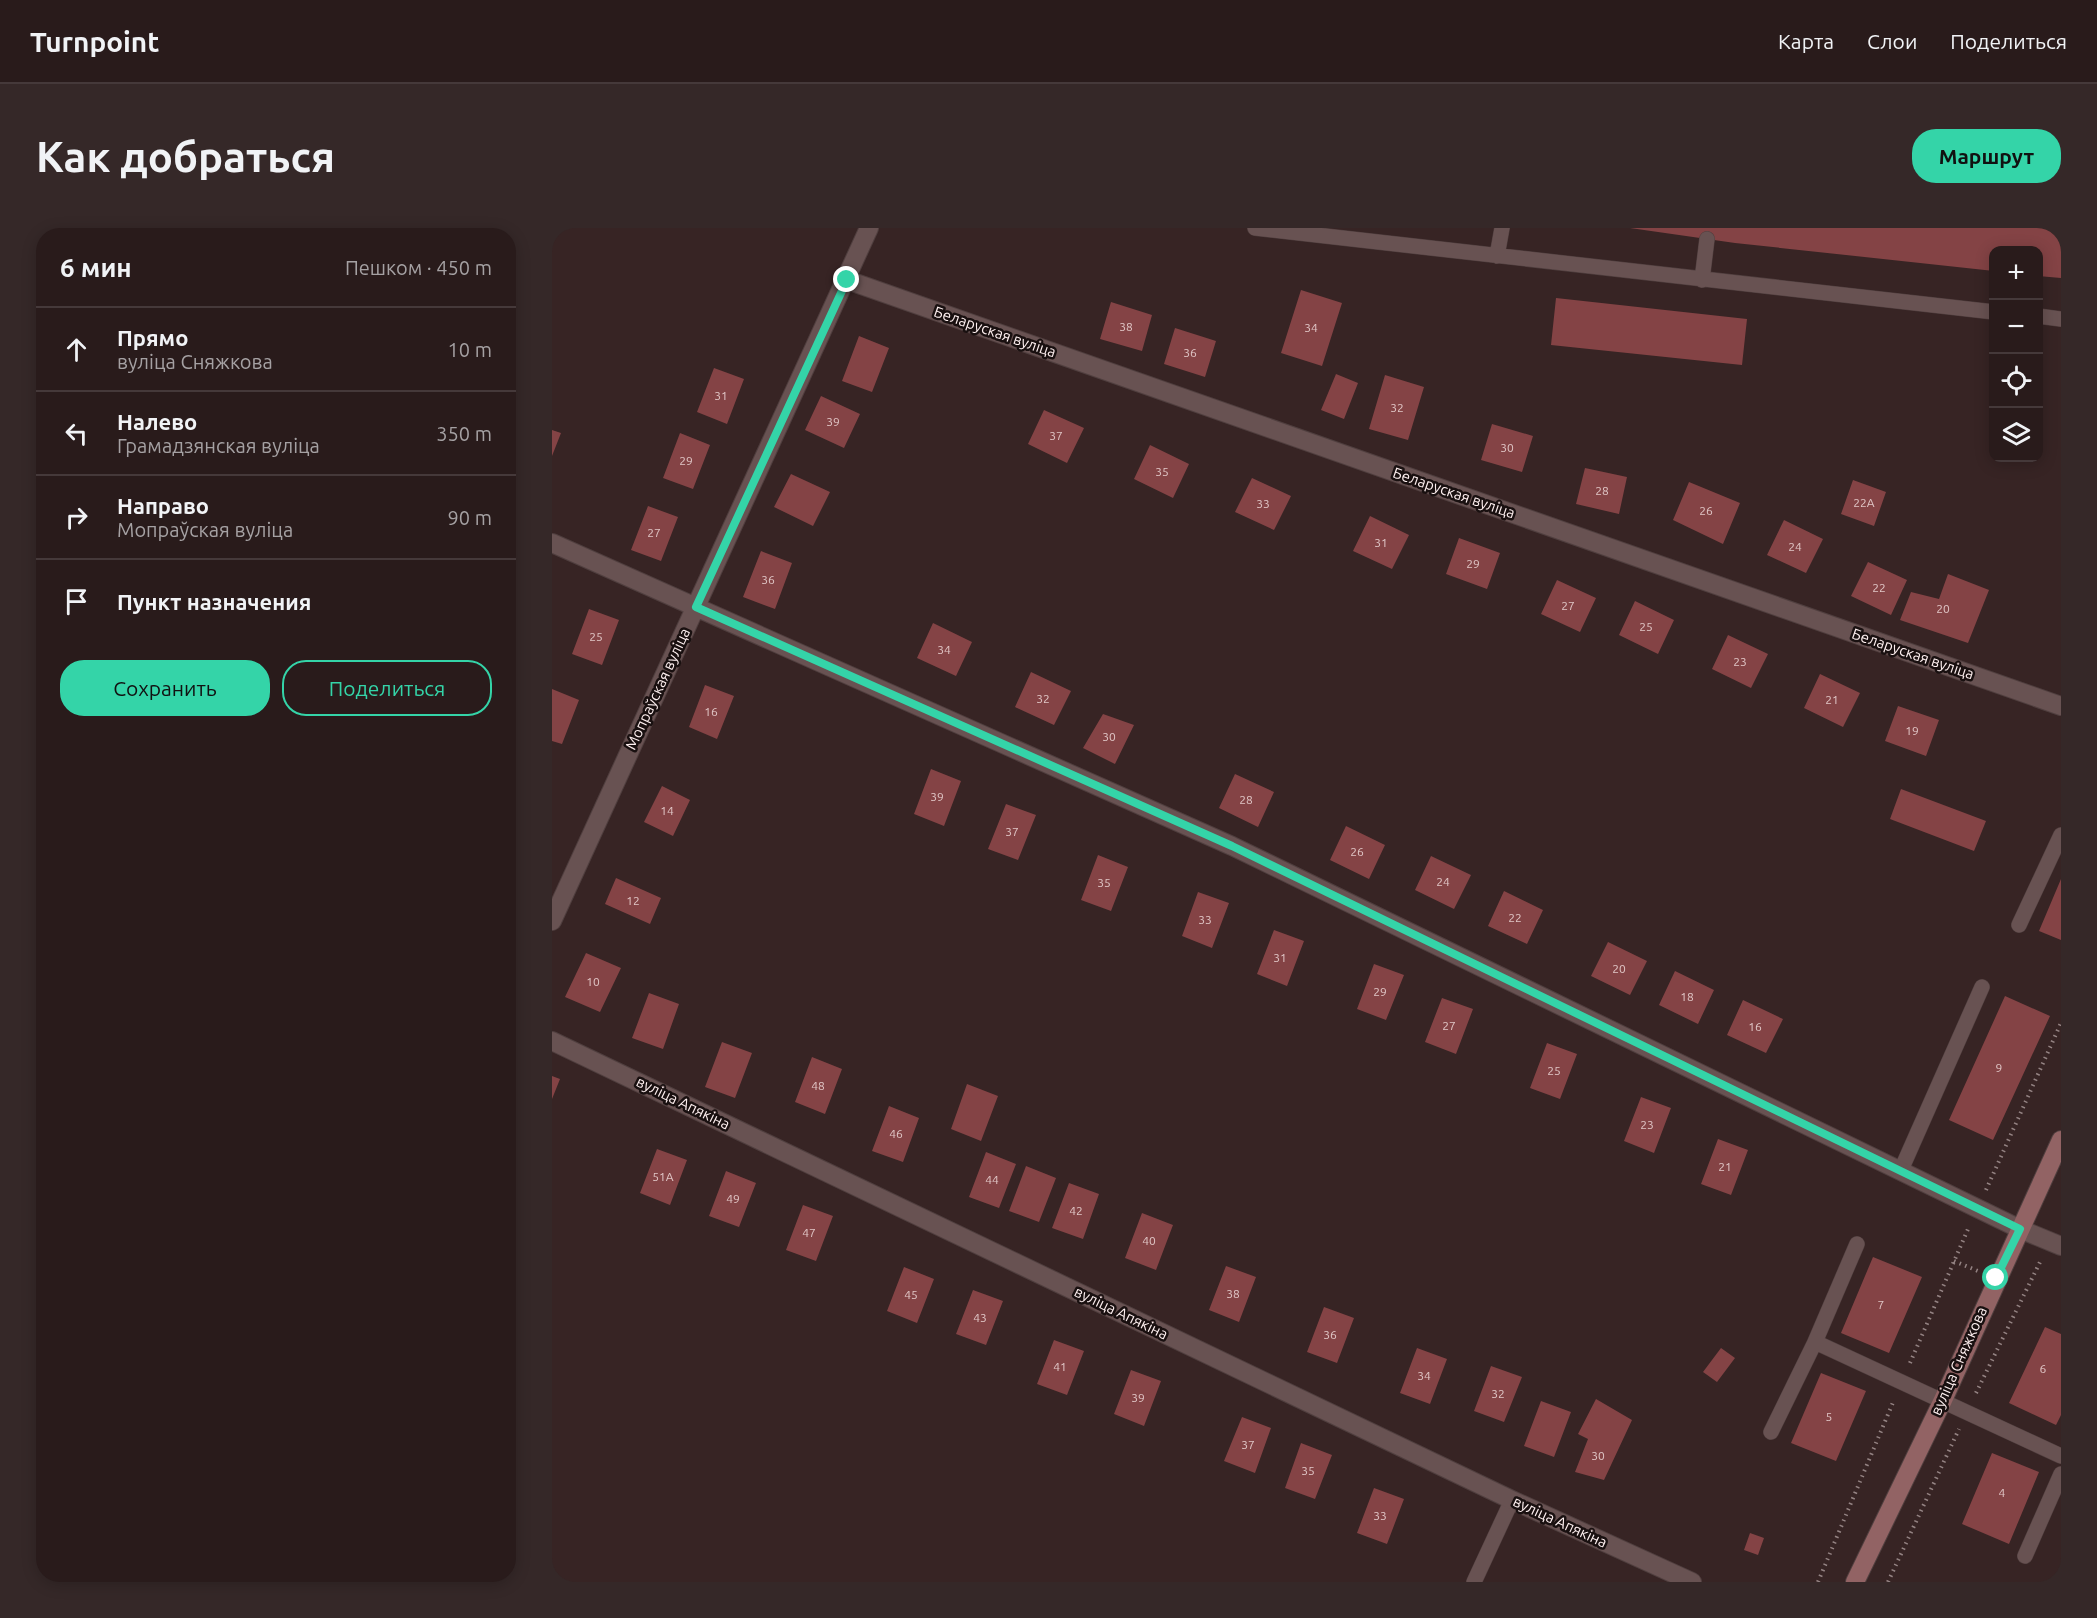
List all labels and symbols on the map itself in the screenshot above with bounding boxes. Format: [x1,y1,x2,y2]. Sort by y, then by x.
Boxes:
route end [833,266,859,292]
street label: Беларуская вуліца [932,303,1058,360]
house number: 38 [1119,320,1133,333]
house number: 34 [1304,321,1318,334]
house number: 36 [1183,346,1197,359]
house number: 31 [714,389,728,402]
house number: 32 [1390,401,1404,414]
house number: 39 [826,415,840,428]
house number: 37 [1049,429,1063,442]
house number: 30 [1500,441,1514,454]
house number: 29 [679,454,693,467]
street label: Беларуская вуліца [1391,464,1517,521]
house number: 35 [1155,465,1169,478]
house number: 28 [1595,484,1609,497]
house number: 22А [1853,496,1875,509]
house number: 33 [1256,497,1270,510]
house number: 26 [1699,504,1713,517]
house number: 27 [647,526,661,539]
house number: 31 [1374,536,1388,549]
house number: 24 [1788,540,1802,553]
house number: 29 [1466,557,1480,570]
house number: 36 [761,573,775,586]
house number: 22 [1872,581,1886,594]
house number: 27 [1561,599,1575,612]
house number: 20 [1936,602,1950,615]
house number: 25 [1639,620,1653,633]
street label: Мопраўская вуліца [622,625,693,752]
street label: Беларуская вуліца [1850,625,1976,682]
house number: 25 [589,630,603,643]
house number: 34 [937,643,951,656]
house number: 23 [1733,655,1747,668]
house number: 32 [1036,692,1050,705]
house number: 21 [1825,693,1839,706]
house number: 16 [704,705,718,718]
house number: 19 [1905,724,1919,737]
house number: 30 [1102,730,1116,743]
house number: 39 [930,790,944,803]
house number: 28 [1239,793,1253,806]
house number: 14 [660,804,674,817]
house number: 37 [1005,825,1019,838]
house number: 26 [1350,845,1364,858]
house number: 24 [1436,875,1450,888]
house number: 35 [1097,876,1111,889]
house number: 12 [626,894,640,907]
house number: 22 [1508,911,1522,924]
house number: 33 [1198,913,1212,926]
house number: 31 [1273,951,1287,964]
house number: 20 [1612,962,1626,975]
house number: 10 [586,975,600,988]
house number: 29 [1373,985,1387,998]
house number: 18 [1680,990,1694,1003]
house number: 27 [1442,1019,1456,1032]
house number: 16 [1748,1020,1762,1033]
house number: 9 [1996,1061,2002,1074]
house number: 25 [1547,1064,1561,1077]
street label: вуліца Апякіна [634,1073,733,1133]
house number: 48 [811,1079,825,1092]
house number: 23 [1640,1118,1654,1131]
house number: 46 [889,1127,903,1140]
house number: 21 [1718,1160,1732,1173]
house number: 51А [652,1170,674,1183]
house number: 44 [985,1173,999,1186]
house number: 49 [726,1192,740,1205]
house number: 42 [1069,1204,1083,1217]
house number: 47 [802,1226,816,1239]
house number: 40 [1142,1234,1156,1247]
route start [1982,1264,2008,1290]
street label: вуліца Апякіна [1072,1283,1171,1343]
house number: 38 [1226,1287,1240,1300]
house number: 45 [904,1288,918,1301]
house number: 7 [1878,1298,1884,1311]
street label: вуліца Сняжкова [1927,1304,1990,1418]
house number: 43 [973,1311,987,1324]
house number: 36 [1323,1328,1337,1341]
house number: 41 [1053,1360,1067,1373]
house number: 6 [2040,1362,2047,1375]
house number: 34 [1417,1369,1431,1382]
house number: 32 [1491,1387,1505,1400]
house number: 39 [1131,1391,1145,1404]
house number: 5 [1826,1410,1832,1423]
house number: 37 [1241,1438,1255,1451]
house number: 30 [1591,1449,1605,1462]
house number: 35 [1301,1464,1315,1477]
house number: 4 [1999,1486,2006,1499]
street label: вуліца Апякіна [1510,1492,1610,1551]
house number: 33 [1373,1509,1387,1522]

